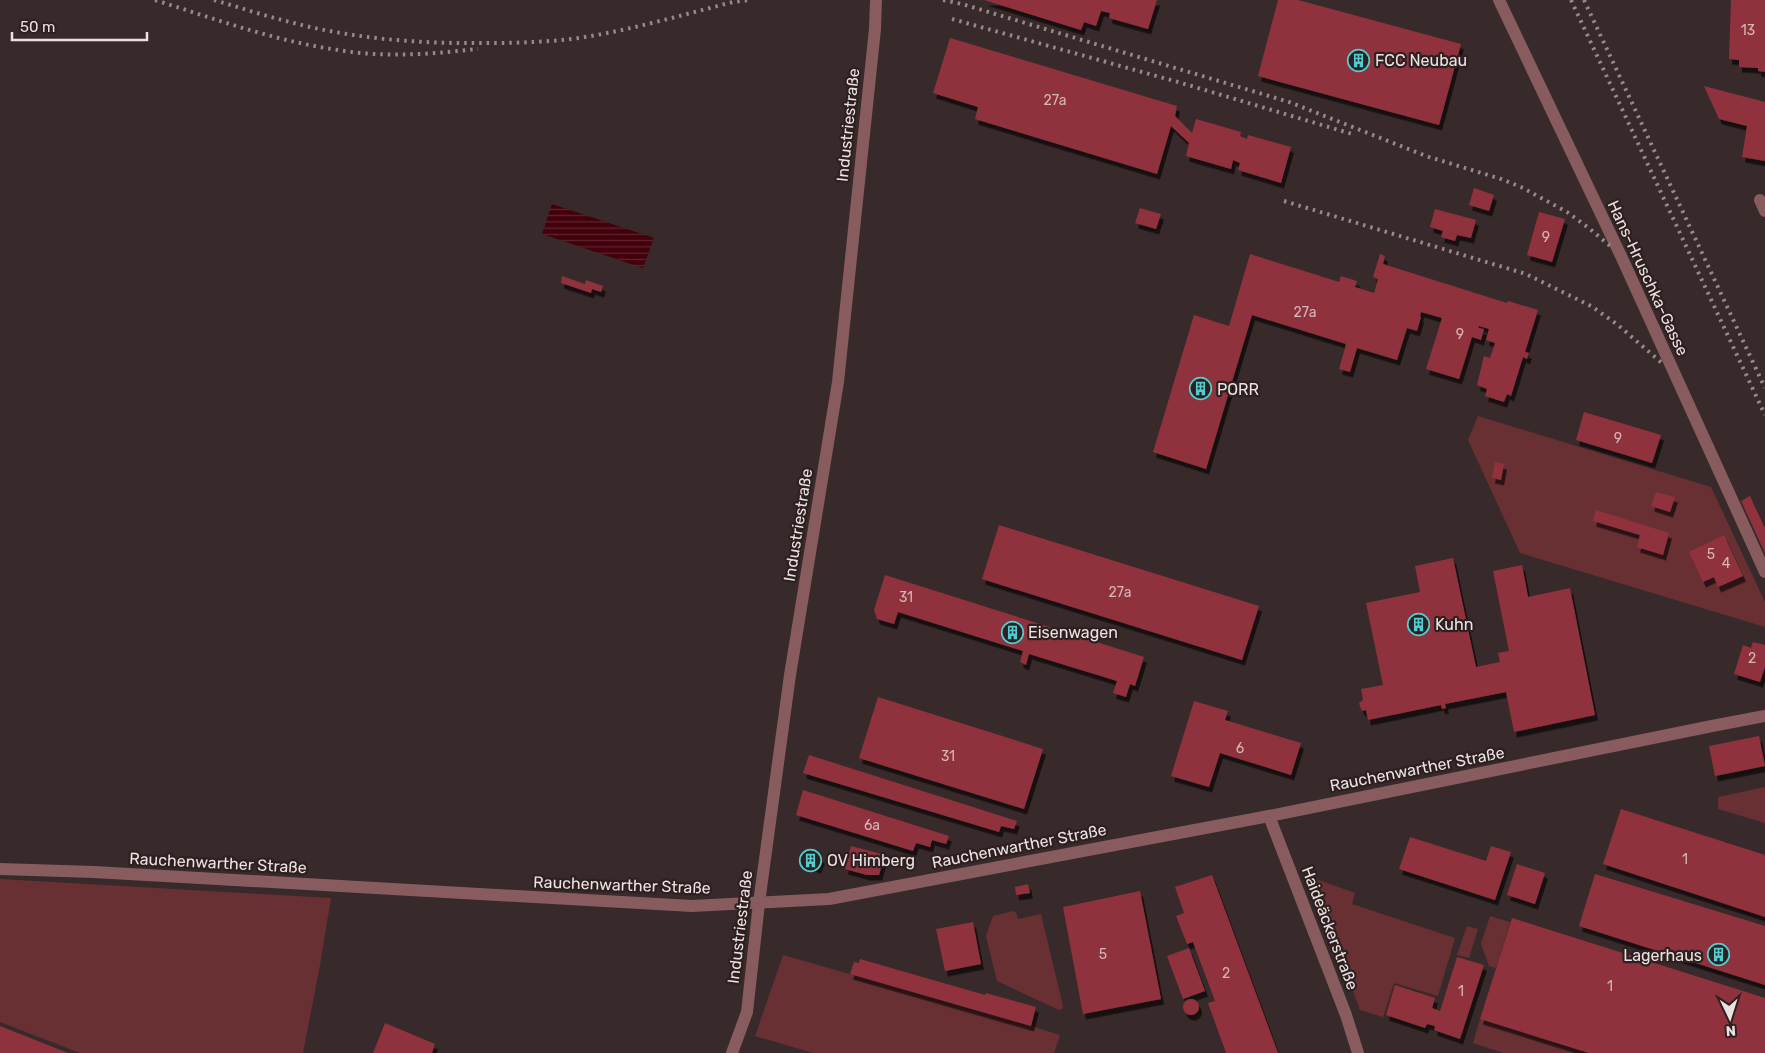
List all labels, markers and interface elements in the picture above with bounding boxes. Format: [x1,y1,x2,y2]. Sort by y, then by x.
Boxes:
scale bar [12,10,148,42]
text: 50 m [20,18,55,36]
house number: 13 [1741,22,1755,39]
building icon: FCC Neubau [1347,48,1371,72]
place label: FCC Neubau [1375,51,1467,70]
street label: Industriestraße [833,67,863,183]
house number: 27a [1043,92,1067,109]
street label: Hans-Hruschka-Gasse [1604,197,1692,359]
house number: 9 [1542,229,1550,246]
house number: 27a [1293,304,1317,321]
house number: 9 [1456,326,1464,343]
building icon: PORR [1189,377,1213,401]
place label: PORR [1217,380,1259,399]
house number: 9 [1614,430,1622,447]
street label: Industriestraße [780,467,816,583]
house number: 5 [1707,546,1715,563]
house number: 4 [1722,555,1731,572]
house number: 27a [1108,584,1132,601]
house number: 31 [899,589,913,606]
building icon: Kuhn [1407,612,1431,636]
place label: Kuhn [1435,615,1473,634]
building icon: Eisenwagen [1000,620,1024,644]
place label: Eisenwagen [1028,623,1118,642]
house number: 2 [1748,650,1756,667]
house number: 6 [1236,740,1244,757]
street label: Rauchenwarther Straße [1328,743,1506,795]
house number: 31 [941,748,955,765]
house number: 6a [864,817,880,834]
street label: Rauchenwarther Straße [930,820,1108,872]
building icon: OV Himberg [799,848,823,872]
street label: Rauchenwarther Straße [129,849,307,877]
place label: OV Himberg [827,851,915,870]
house number: 1 [1682,851,1688,868]
street label: Haideäckerstraße [1298,864,1362,992]
street label: Industriestraße [724,869,756,985]
street label: Rauchenwarther Straße [533,872,711,898]
building icon: Lagerhaus [1706,943,1730,967]
house number: 5 [1099,946,1107,963]
place label: Lagerhaus [1623,946,1702,965]
house number: 2 [1222,965,1230,982]
house number: 1 [1607,978,1613,995]
house number: 1 [1458,983,1464,1000]
north arrow [1705,993,1755,1043]
text: N [1725,1022,1736,1039]

